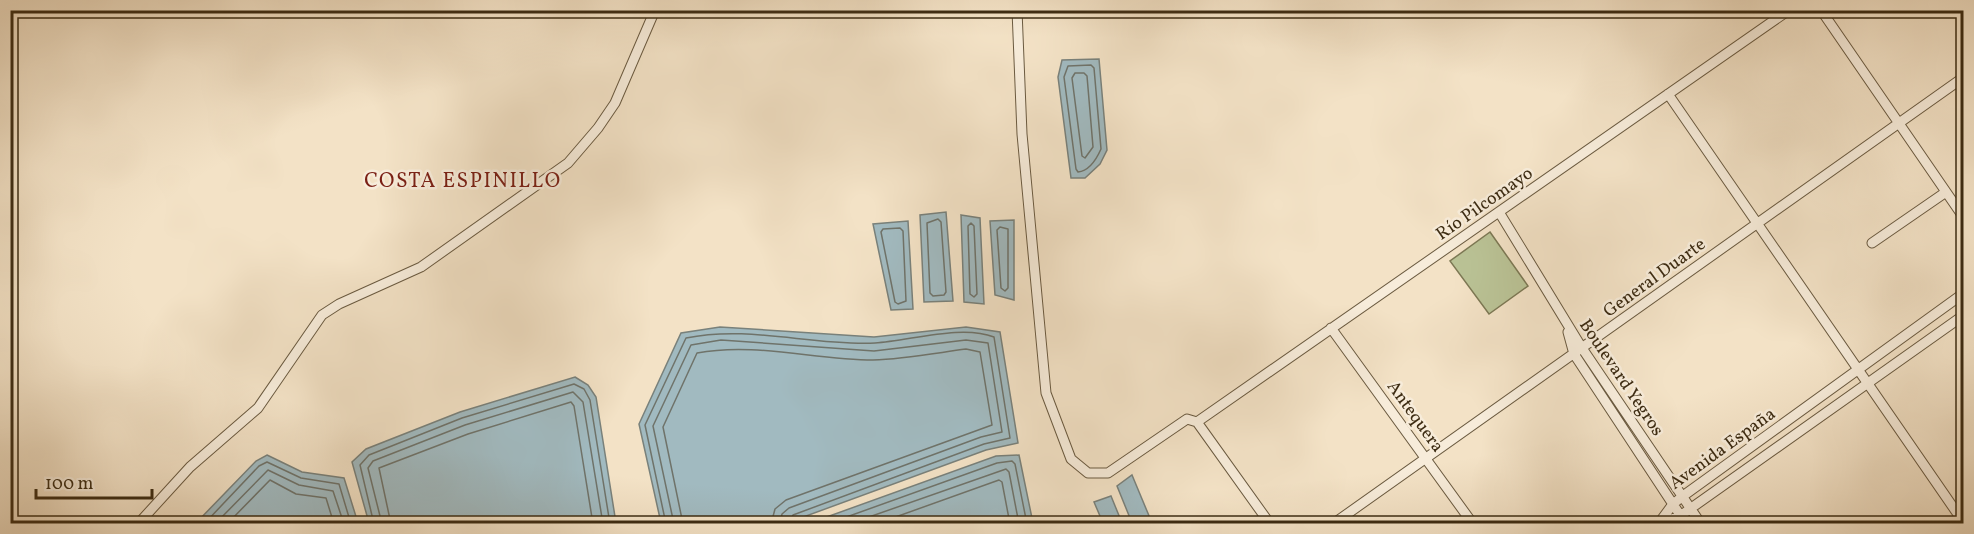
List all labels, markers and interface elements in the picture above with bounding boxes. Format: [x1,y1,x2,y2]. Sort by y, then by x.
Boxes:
street label: Río Pilcomayo [1431,162,1538,247]
district label: COSTA ESPINILLO [364,167,562,196]
street label: General Duarte [1599,233,1711,324]
street label: Boulevard Yegros [1572,314,1669,441]
street label: Antequera [1380,376,1449,458]
street label: Avenida España [1665,402,1781,496]
scale bar [36,462,152,500]
text: 100 m [45,472,94,497]

